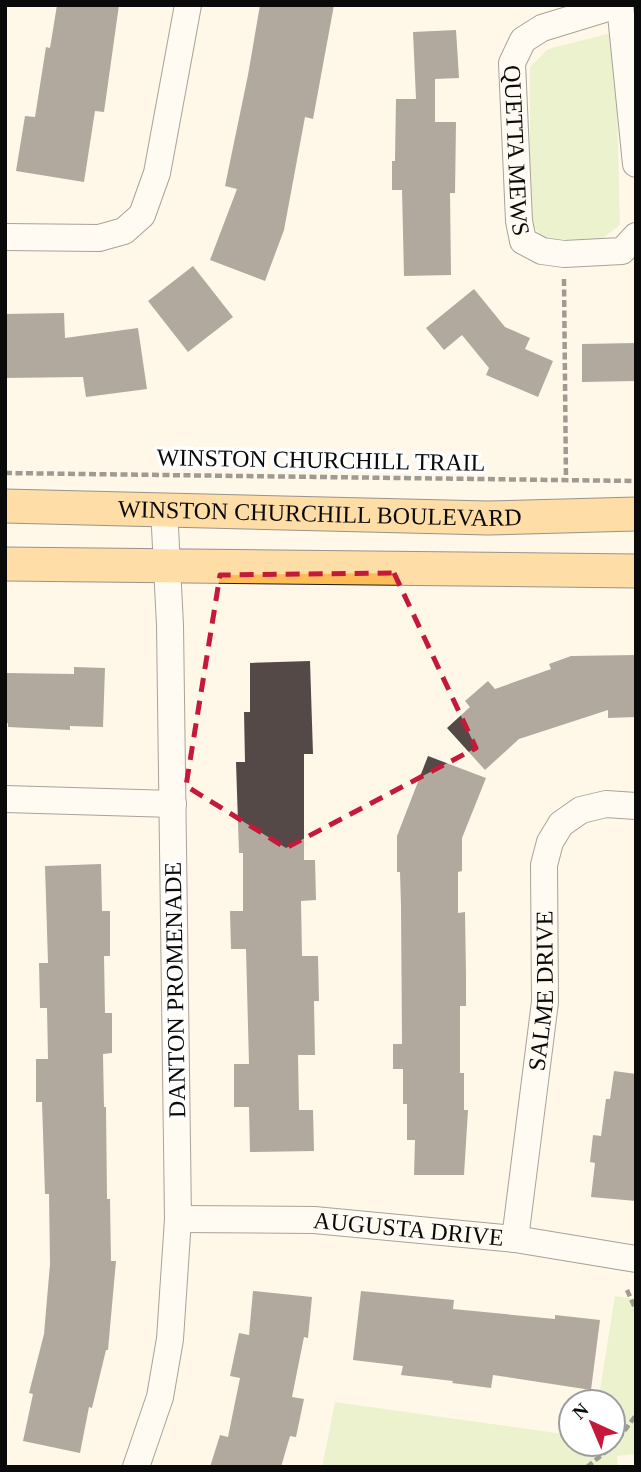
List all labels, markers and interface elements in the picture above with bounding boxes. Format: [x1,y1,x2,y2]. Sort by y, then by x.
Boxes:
street label: QUETTA MEWS [499,65,535,238]
street label: WINSTON CHURCHILL TRAIL [156,444,486,476]
street label: WINSTON CHURCHILL BOULEVARD [118,496,522,531]
street label: DANTON PROMENADE [160,862,190,1118]
street label: SALME DRIVE [523,910,558,1072]
street label: AUGUSTA DRIVE [312,1207,505,1251]
north arrow [557,1388,627,1458]
text: N [568,1399,593,1423]

